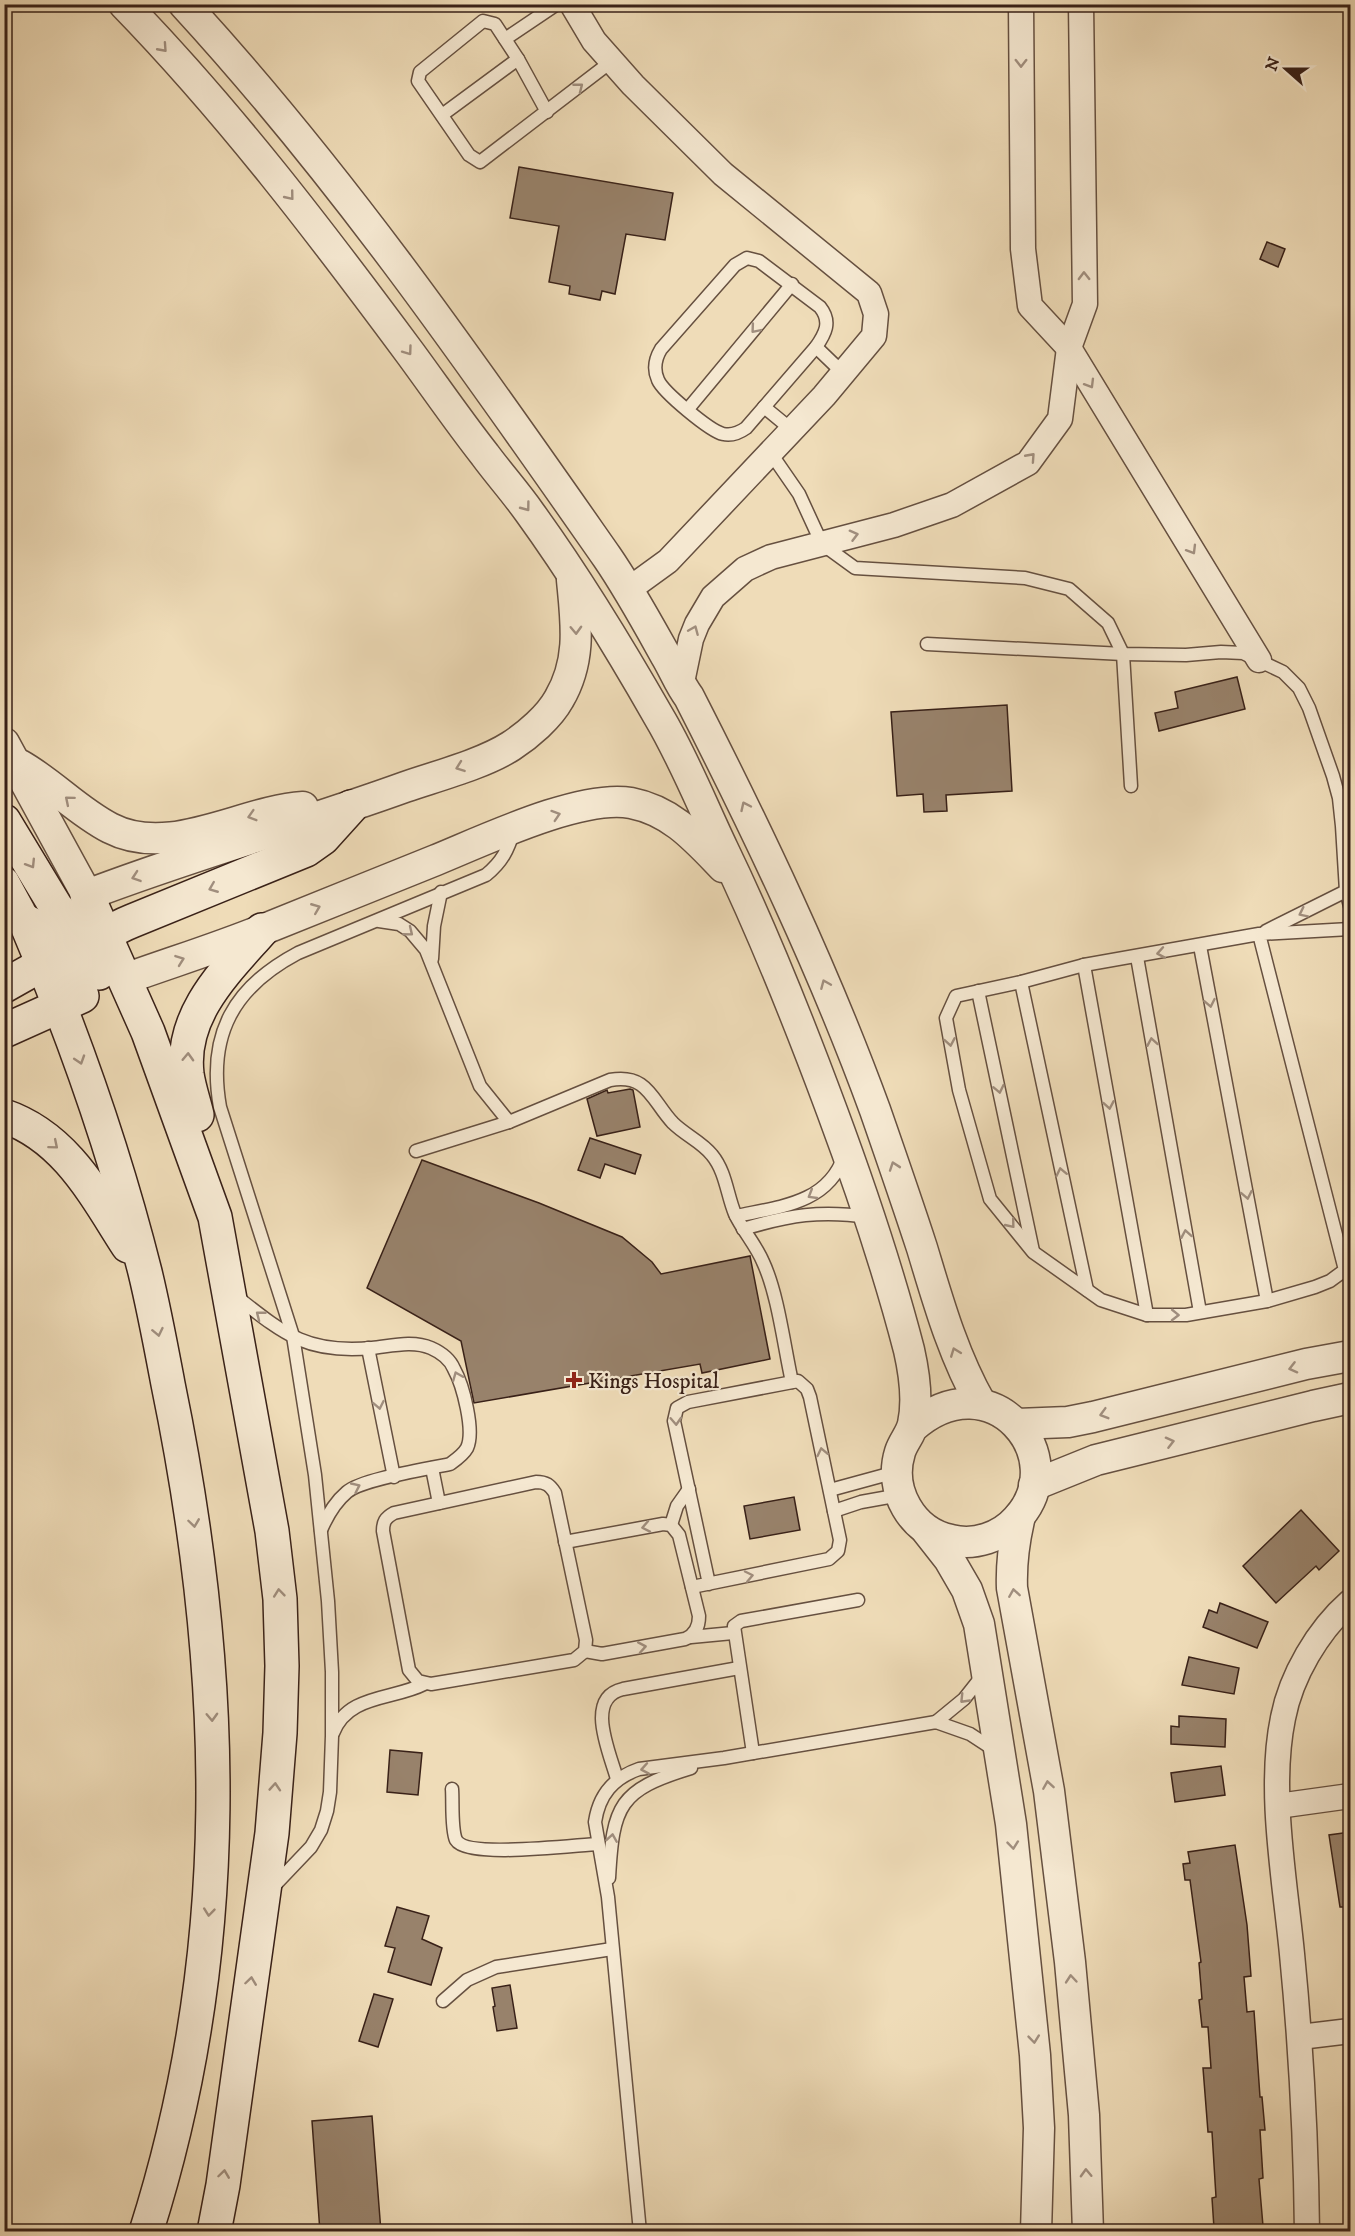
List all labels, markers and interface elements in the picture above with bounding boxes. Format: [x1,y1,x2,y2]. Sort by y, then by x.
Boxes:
north arrow [1256,39,1316,99]
one-way arrow [156,41,167,51]
text: N [1261,54,1285,74]
one-way arrow [1015,58,1027,67]
one-way arrow [573,83,584,94]
one-way arrow [283,189,294,200]
one-way arrow [1078,272,1091,281]
one-way arrow [751,322,762,333]
one-way arrow [401,344,412,355]
one-way arrow [1083,378,1095,388]
one-way arrow [1023,453,1034,464]
one-way arrow [518,500,529,511]
one-way arrow [849,530,859,543]
one-way arrow [1184,544,1196,554]
one-way arrow [687,625,699,636]
one-way arrow [570,626,583,635]
one-way arrow [455,760,466,773]
one-way arrow [65,797,76,808]
one-way arrow [740,802,752,813]
one-way arrow [247,809,257,822]
one-way arrow [550,809,561,822]
one-way arrow [23,858,35,868]
one-way arrow [131,869,141,882]
one-way arrow [208,881,219,893]
one-way arrow [310,903,321,915]
one-way arrow [1298,905,1309,917]
one-way arrow [402,925,413,936]
one-way arrow [1156,946,1165,958]
one-way arrow [175,954,185,967]
one-way arrow [820,980,832,991]
one-way arrow [1203,998,1216,1008]
one-way arrow [943,1036,956,1046]
one-way arrow [1146,1038,1159,1048]
one-way arrow [181,1052,194,1061]
one-way arrow [72,1054,85,1065]
one-way arrow [992,1084,1005,1094]
one-way arrow [1102,1100,1115,1110]
one-way arrow [47,1138,58,1149]
one-way arrow [889,1161,902,1172]
one-way arrow [1055,1167,1068,1177]
one-way arrow [808,1187,818,1199]
one-way arrow [1240,1190,1253,1200]
one-way arrow [1003,1217,1014,1228]
one-way arrow [1180,1229,1193,1239]
one-way arrow [1170,1309,1179,1321]
one-way arrow [256,1312,267,1323]
one-way arrow [151,1326,164,1336]
one-way arrow [950,1347,962,1358]
one-way arrow [1288,1360,1298,1373]
place label: Kings Hospital [588,1368,720,1395]
one-way arrow [452,1371,464,1382]
marker: Kings Hospital [565,1371,583,1389]
one-way arrow [372,1400,385,1410]
one-way arrow [1099,1407,1110,1419]
one-way arrow [669,1417,682,1426]
one-way arrow [1164,1436,1174,1449]
one-way arrow [816,1447,829,1457]
one-way arrow [350,1483,361,1495]
one-way arrow [187,1519,199,1528]
one-way arrow [641,1520,651,1533]
one-way arrow [744,1570,754,1583]
one-way arrow [273,1588,286,1597]
one-way arrow [1008,1589,1020,1598]
one-way arrow [637,1641,647,1654]
one-way arrow [960,1691,971,1702]
one-way arrow [206,1713,218,1722]
one-way arrow [640,1762,650,1775]
one-way arrow [1043,1780,1055,1790]
one-way arrow [268,1783,281,1792]
one-way arrow [606,1834,618,1843]
one-way arrow [1006,1840,1019,1850]
one-way arrow [203,1908,216,1917]
one-way arrow [1065,1974,1078,1983]
one-way arrow [245,1976,257,1985]
one-way arrow [1027,2034,1040,2043]
one-way arrow [218,2169,230,2179]
one-way arrow [1079,2169,1092,2178]

